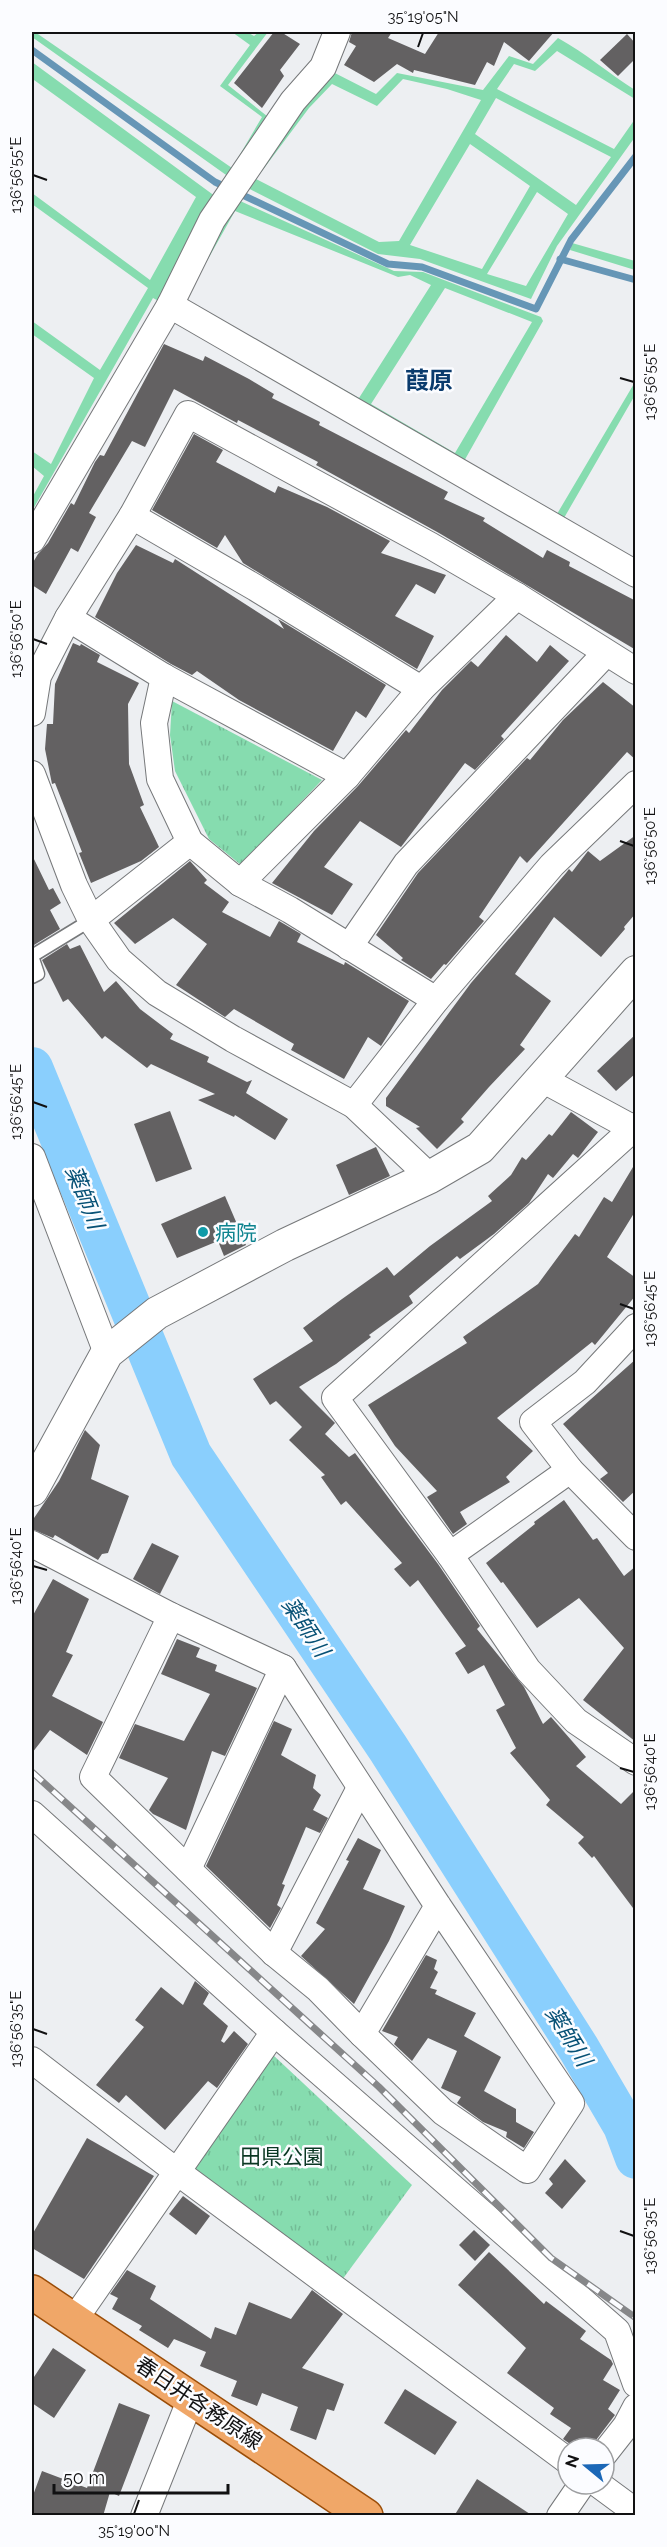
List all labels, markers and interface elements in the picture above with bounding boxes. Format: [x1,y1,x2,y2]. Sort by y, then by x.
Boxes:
text: 35°19'05"N [387,8,459,26]
text: 136°56'55"E [7,137,25,213]
text: 136°56'55"E [641,344,659,420]
district label: 葭原 [405,366,453,395]
text: 136°56'50"E [7,600,25,678]
text: 136°56'50"E [641,807,659,885]
text: 136°56'45"E [7,1064,25,1140]
water label: 薬師川 [61,1162,110,1234]
place label: 病院 [215,1220,257,1245]
marker: 病院 [196,1225,210,1239]
text: 136°56'45"E [641,1271,659,1347]
text: 136°56'40"E [7,1527,25,1605]
water label: 薬師川 [277,1592,336,1663]
text: 136°56'40"E [641,1733,659,1811]
text: 136°56'35"E [7,1991,25,2067]
water label: 薬師川 [540,2001,599,2073]
park label: 田県公園 [240,2144,324,2169]
text: 136°56'35"E [641,2198,659,2274]
street label: 春日井各務原線 [131,2352,267,2454]
north arrow [556,2436,616,2496]
text: N [561,2452,583,2470]
scale bar [54,2457,228,2495]
text: 50 m [63,2467,105,2488]
text: 35°19'00"N [98,2522,170,2540]

